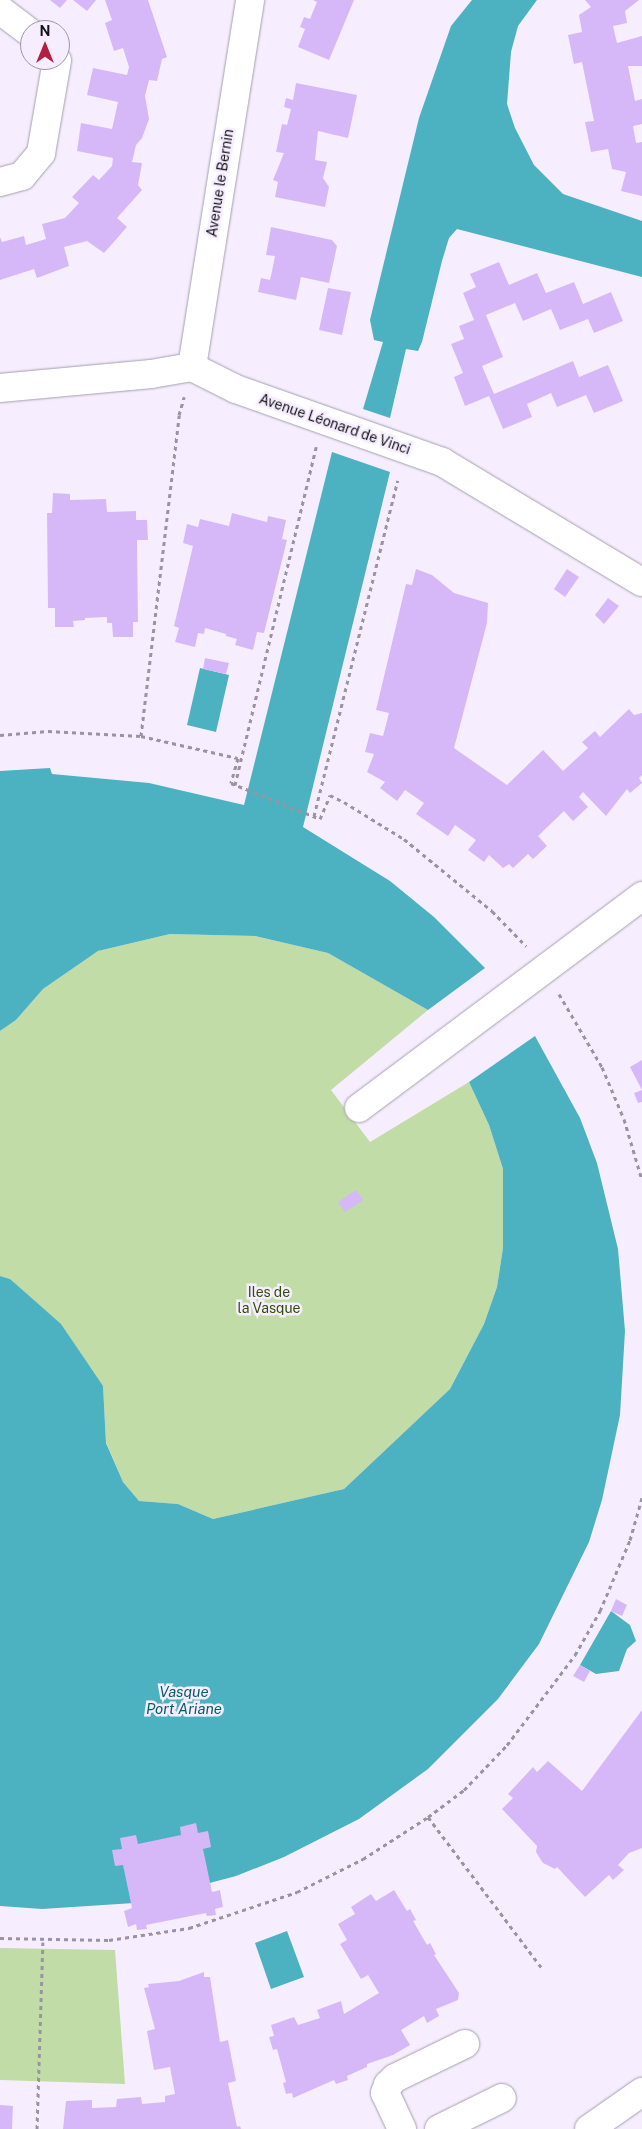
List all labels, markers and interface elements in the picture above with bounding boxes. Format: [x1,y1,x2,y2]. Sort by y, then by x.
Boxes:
north arrow [20,20,70,70]
text: N [40,23,50,39]
street label: Avenue le Bernin [203,128,237,238]
street label: Avenue Léonard de Vinci [257,390,413,458]
park label: Iles de la Vasque [237,1284,301,1316]
water label: Vasque Port Ariane [146,1682,222,1717]

